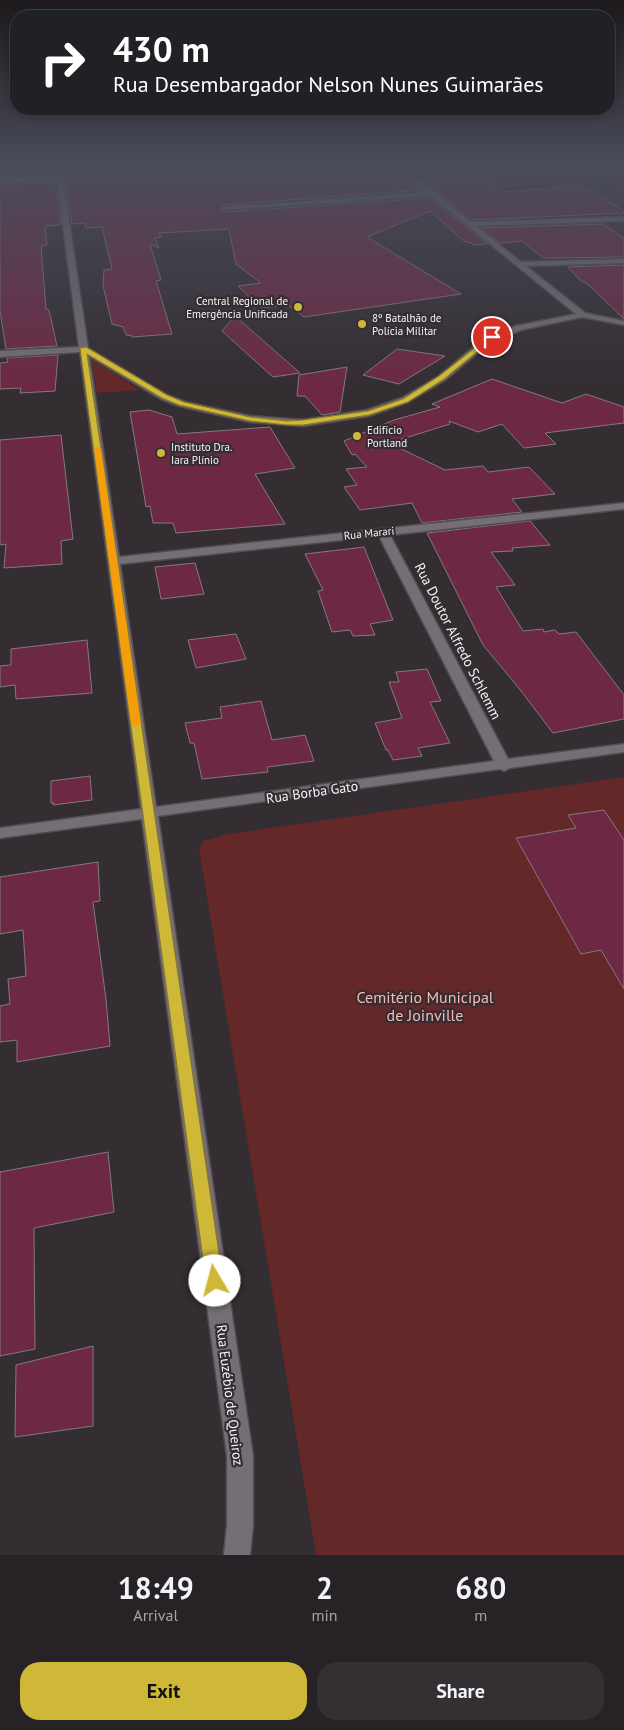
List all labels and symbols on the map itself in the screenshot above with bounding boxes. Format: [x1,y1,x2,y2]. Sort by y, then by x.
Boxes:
place label: Central Regional de Emergência Unificada [186,294,288,321]
marker: Central Regional de Emergência Unificada [292,301,304,313]
place label: 8º Batalhão de Polícia Militar [372,311,442,338]
pin [471,316,513,358]
marker: 8º Batalhão de Polícia Militar [356,318,368,330]
place label: Edifício Portland [367,423,407,450]
marker: Edifício Portland [351,430,363,442]
place label: Instituto Dra. Iara Plínio [171,440,232,467]
marker: Instituto Dra. Iara Plínio [155,447,167,459]
street label: Rua Marari [343,523,395,543]
street label: Rua Doutor Alfredo Schlemm [411,560,505,722]
street label: Rua Borba Gato [265,777,359,807]
park label: Cemitério Municipal de Joinville [356,987,494,1025]
position arrow [188,1254,240,1306]
street label: Rua Euzébio de Queiroz [212,1324,248,1466]

